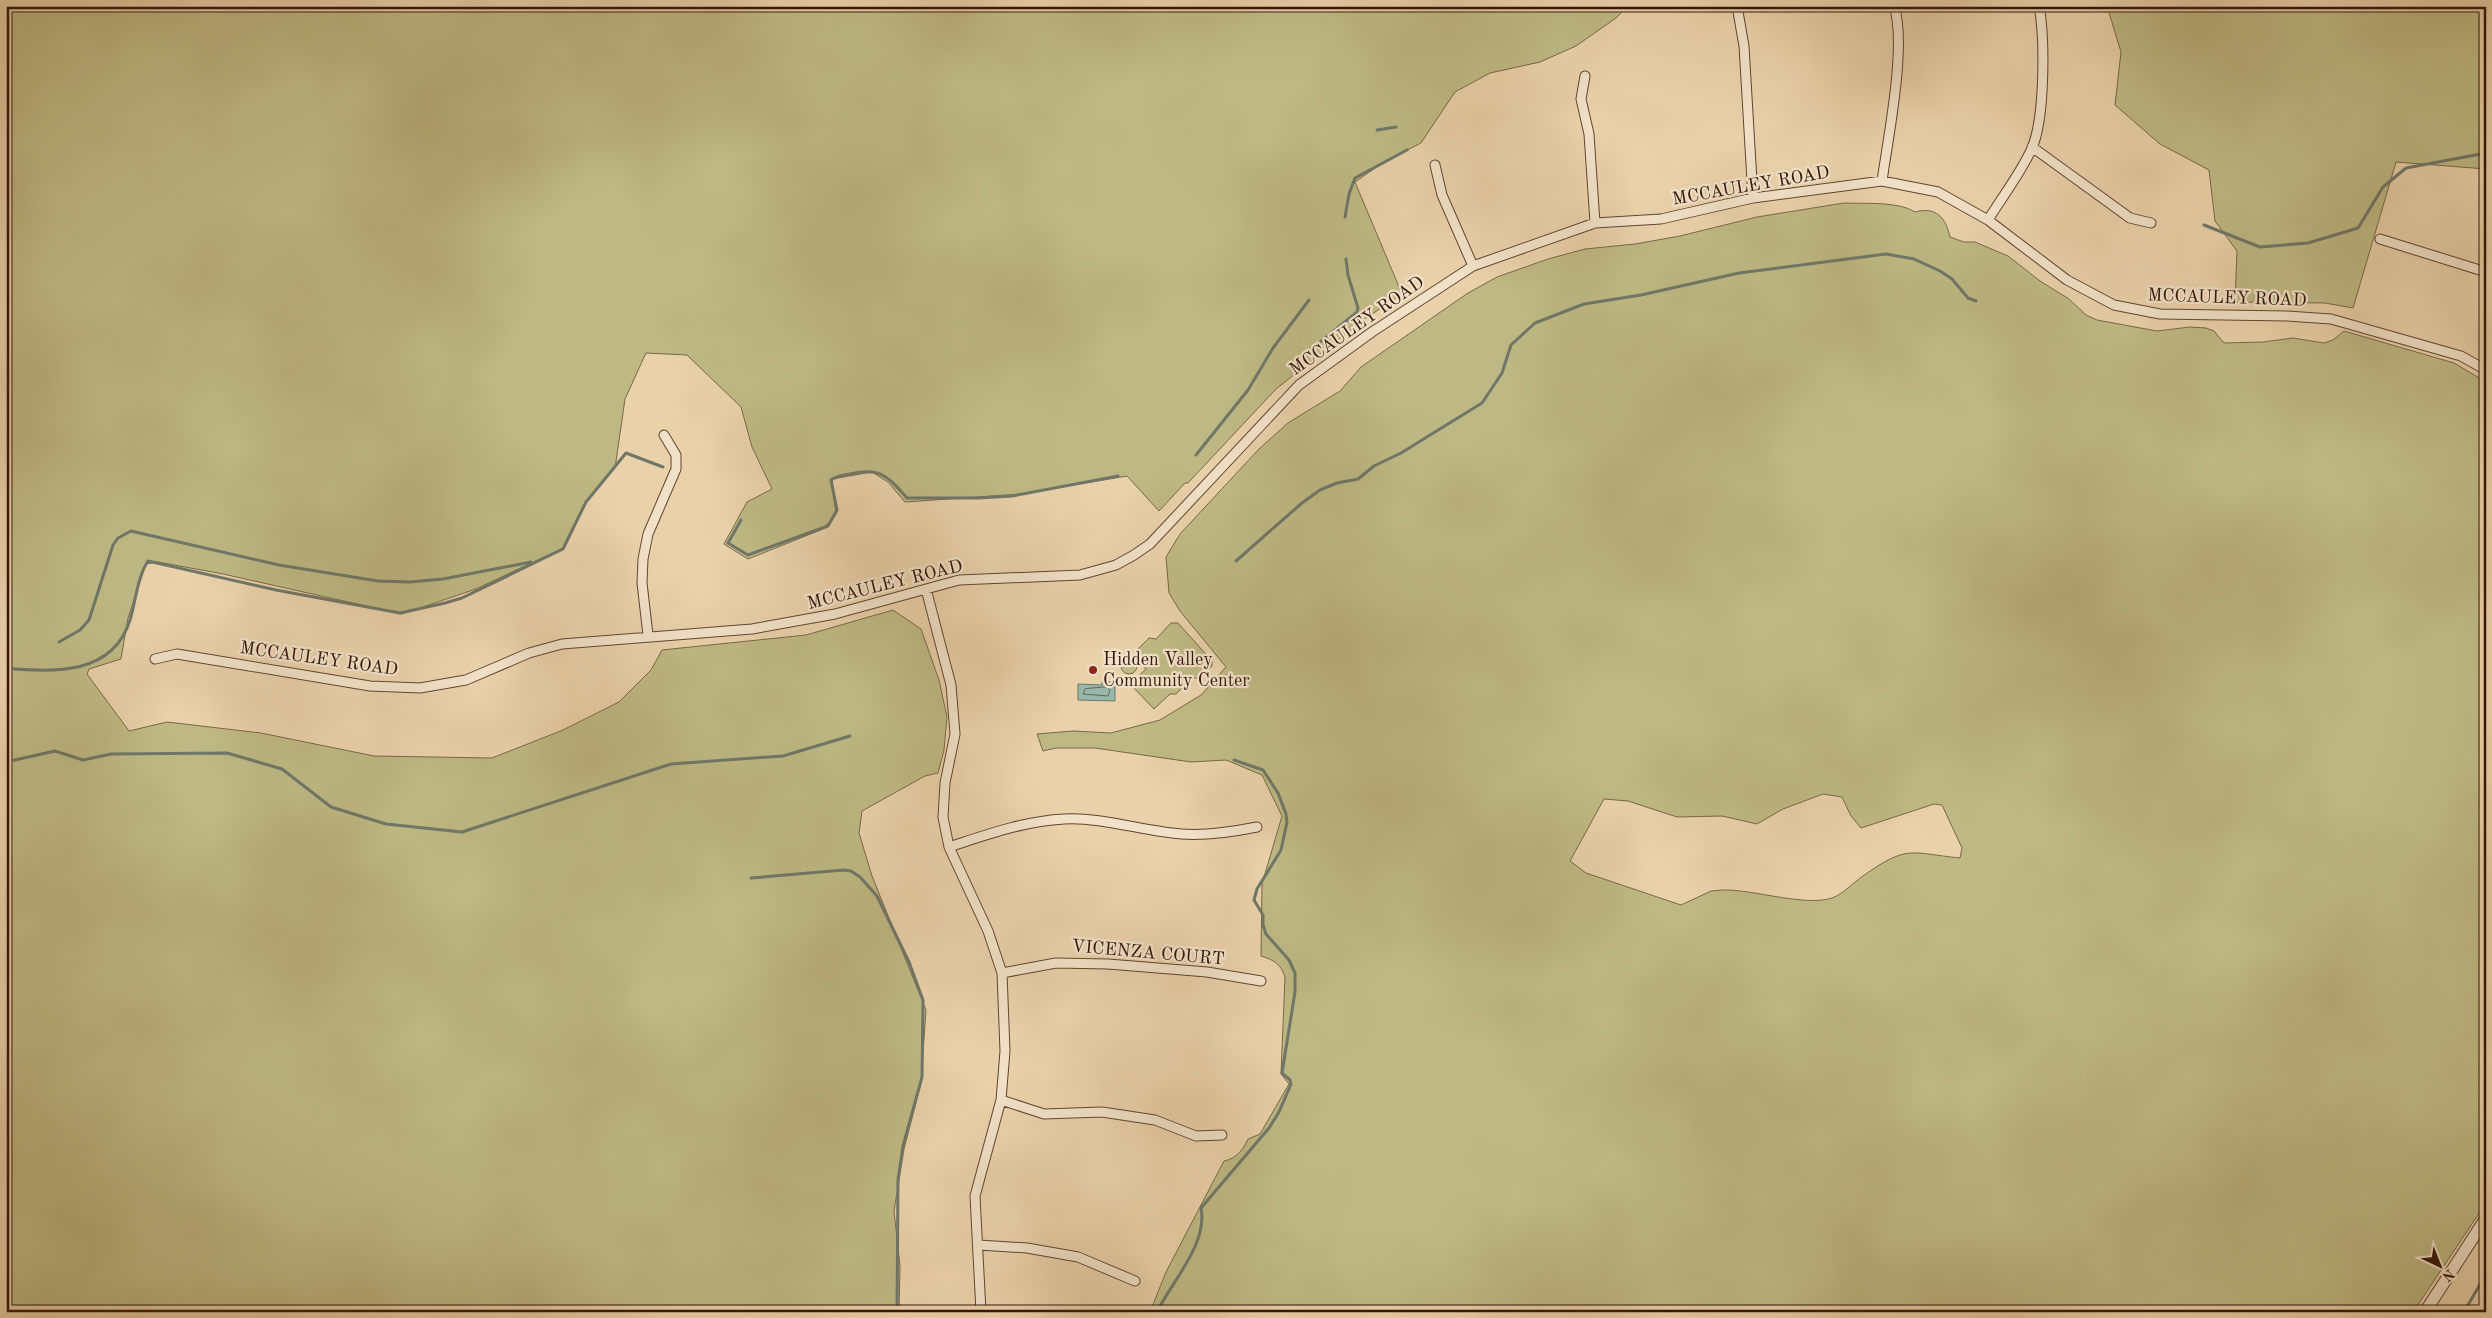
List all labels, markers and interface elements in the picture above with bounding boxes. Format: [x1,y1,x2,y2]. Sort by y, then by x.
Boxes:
street label: MCCAULEY ROAD [1671,163,1831,209]
street label: MCCAULEY ROAD [1287,273,1427,379]
street label: MCCAULEY ROAD [2147,286,2307,310]
street label: MCCAULEY ROAD [805,557,965,613]
street label: MCCAULEY ROAD [239,639,399,679]
place label: Hidden Valley Community Center [1103,651,1250,690]
marker: Hidden Valley Community Center [1087,664,1099,676]
street label: VICENZA COURT [1071,937,1225,969]
north arrow [2414,1240,2464,1290]
text: N [2439,1266,2457,1284]

